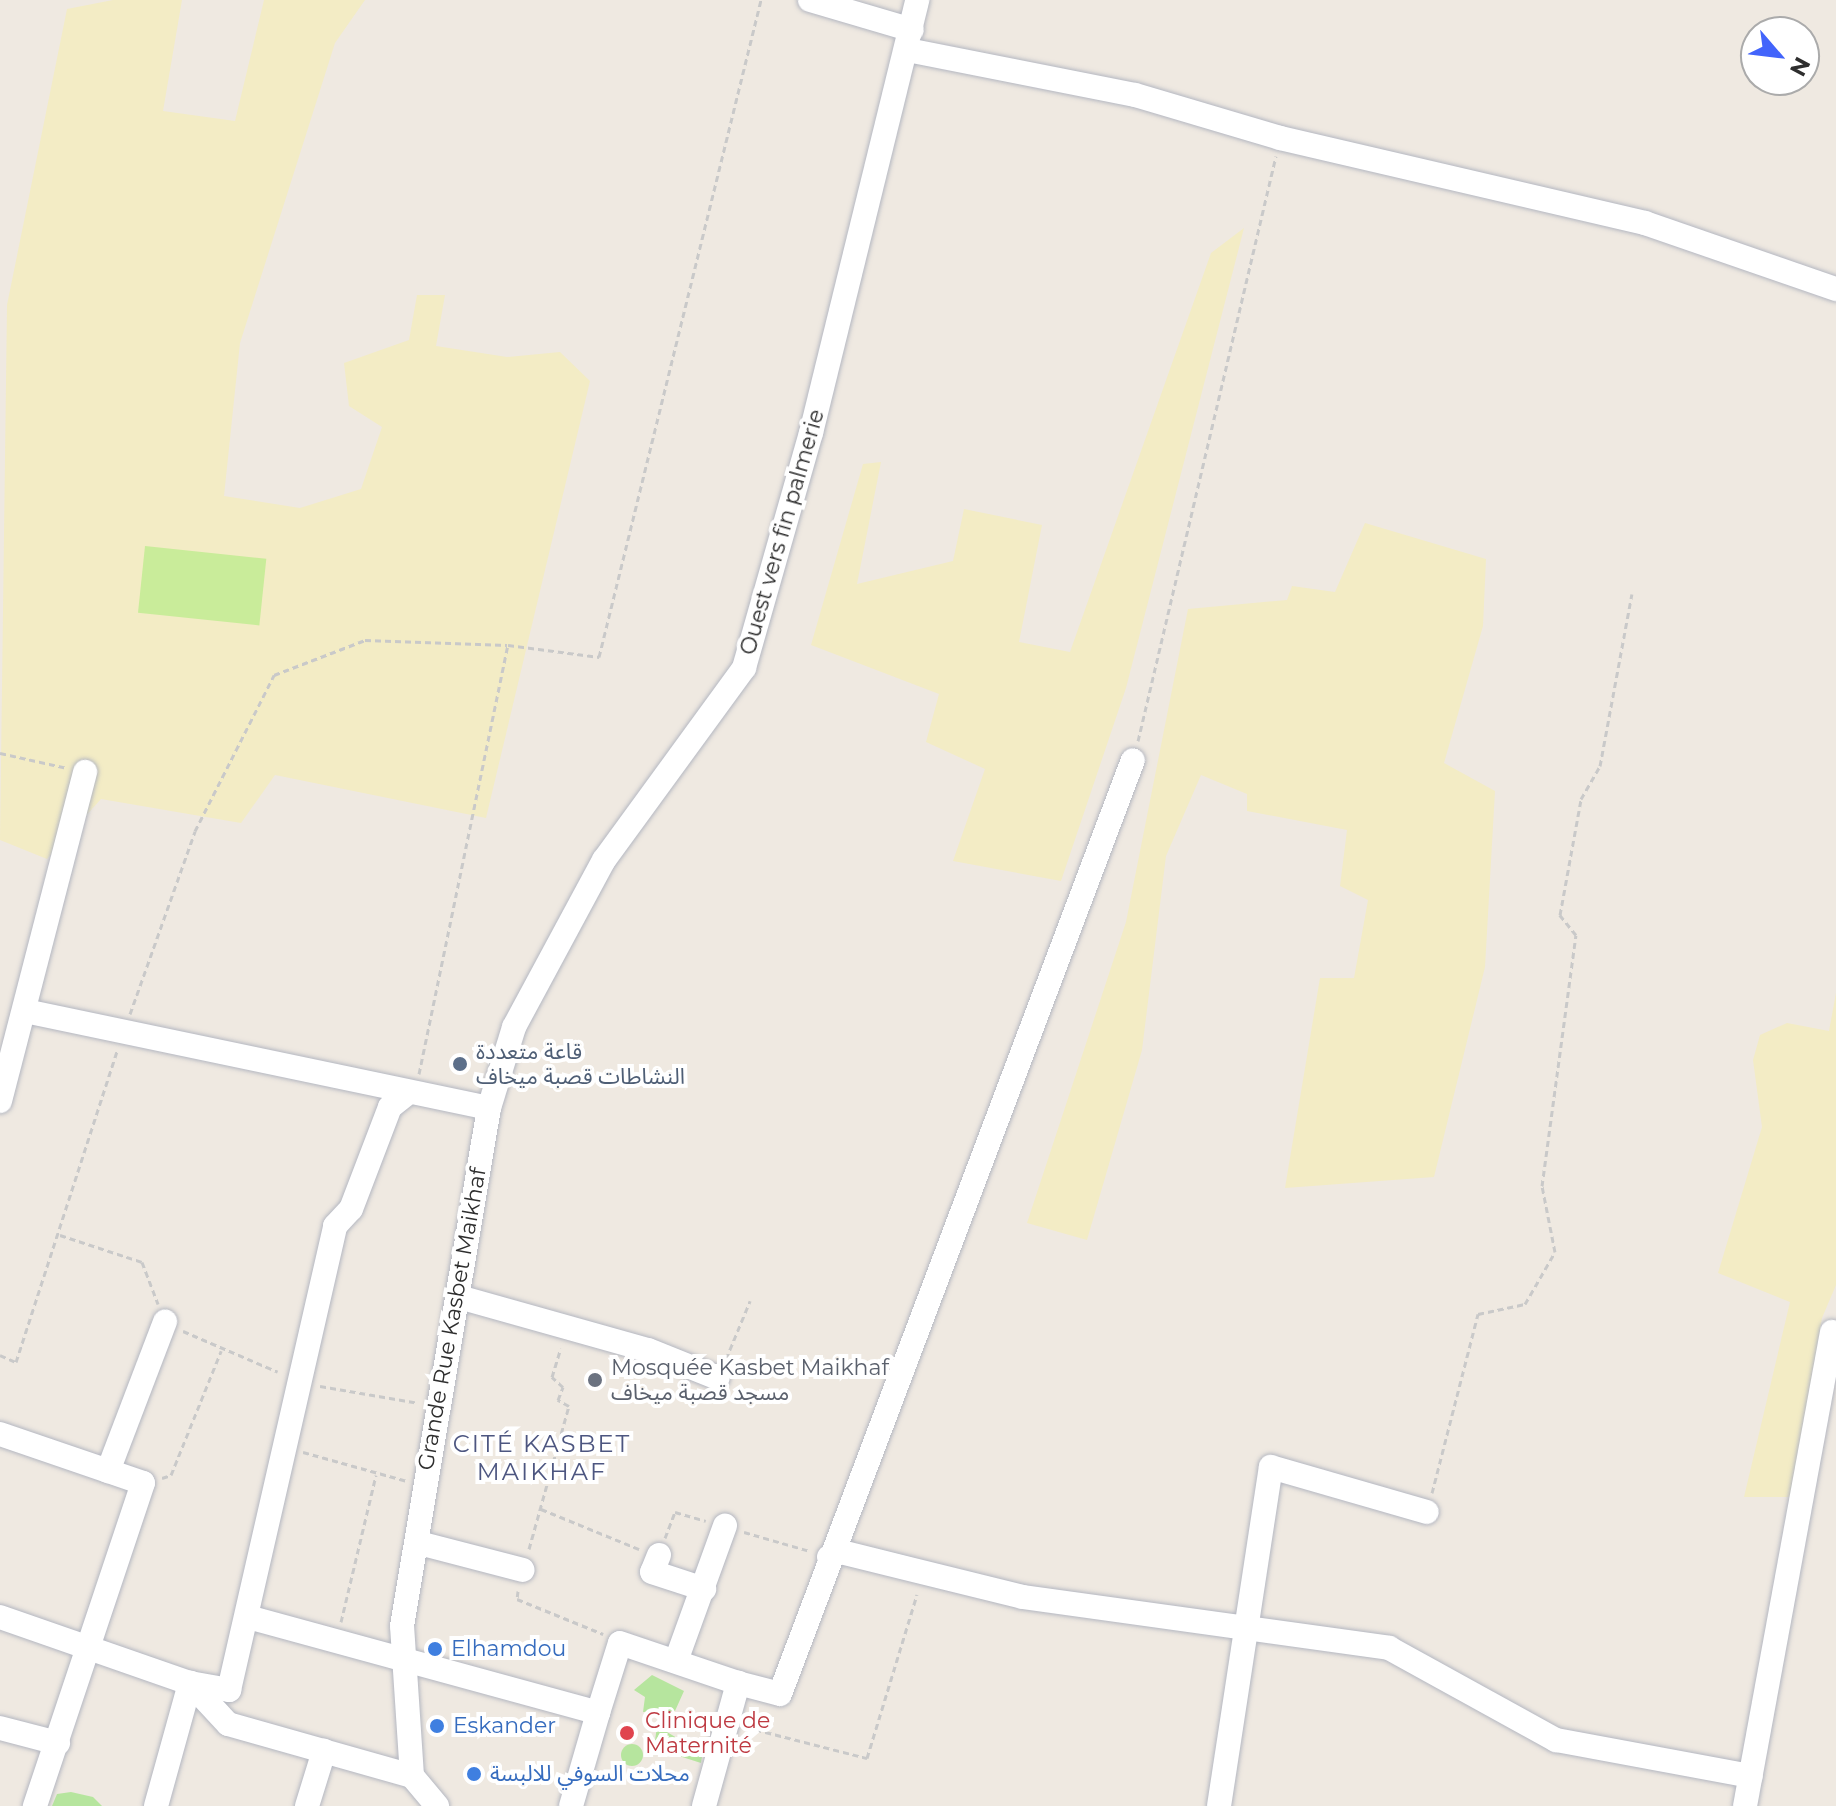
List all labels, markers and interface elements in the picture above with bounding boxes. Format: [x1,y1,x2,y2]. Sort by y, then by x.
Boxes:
north arrow [1740,16,1820,96]
text: N [1784,52,1816,81]
street label: Ouest vers fin palmerie [734,406,830,658]
place label: قاعة متعددة النشاطات قصبة ميخاف [476,1038,685,1090]
marker: قاعة متعددة النشاطات قصبة ميخاف [451,1055,469,1073]
street label: Grande Rue Kasbet Maikhaf [412,1166,492,1472]
place label: Mosquée Kasbet Maikhaf مسجد قصبة ميخاف [611,1354,889,1406]
marker: Mosquée Kasbet Maikhaf مسجد قصبة ميخاف [586,1371,604,1389]
district label: CITÉ KASBET MAIKHAF [453,1430,631,1486]
place label: Elhamdou [451,1636,566,1662]
marker: Elhamdou [426,1640,444,1658]
place label: Clinique de Maternité [645,1707,770,1758]
place label: Eskander [453,1713,556,1739]
marker: Eskander [428,1717,446,1735]
marker: Clinique de Maternité [616,1722,638,1744]
place label: محلات السوفي للالبسة [490,1761,690,1787]
marker: محلات السوفي للالبسة [465,1765,483,1783]

